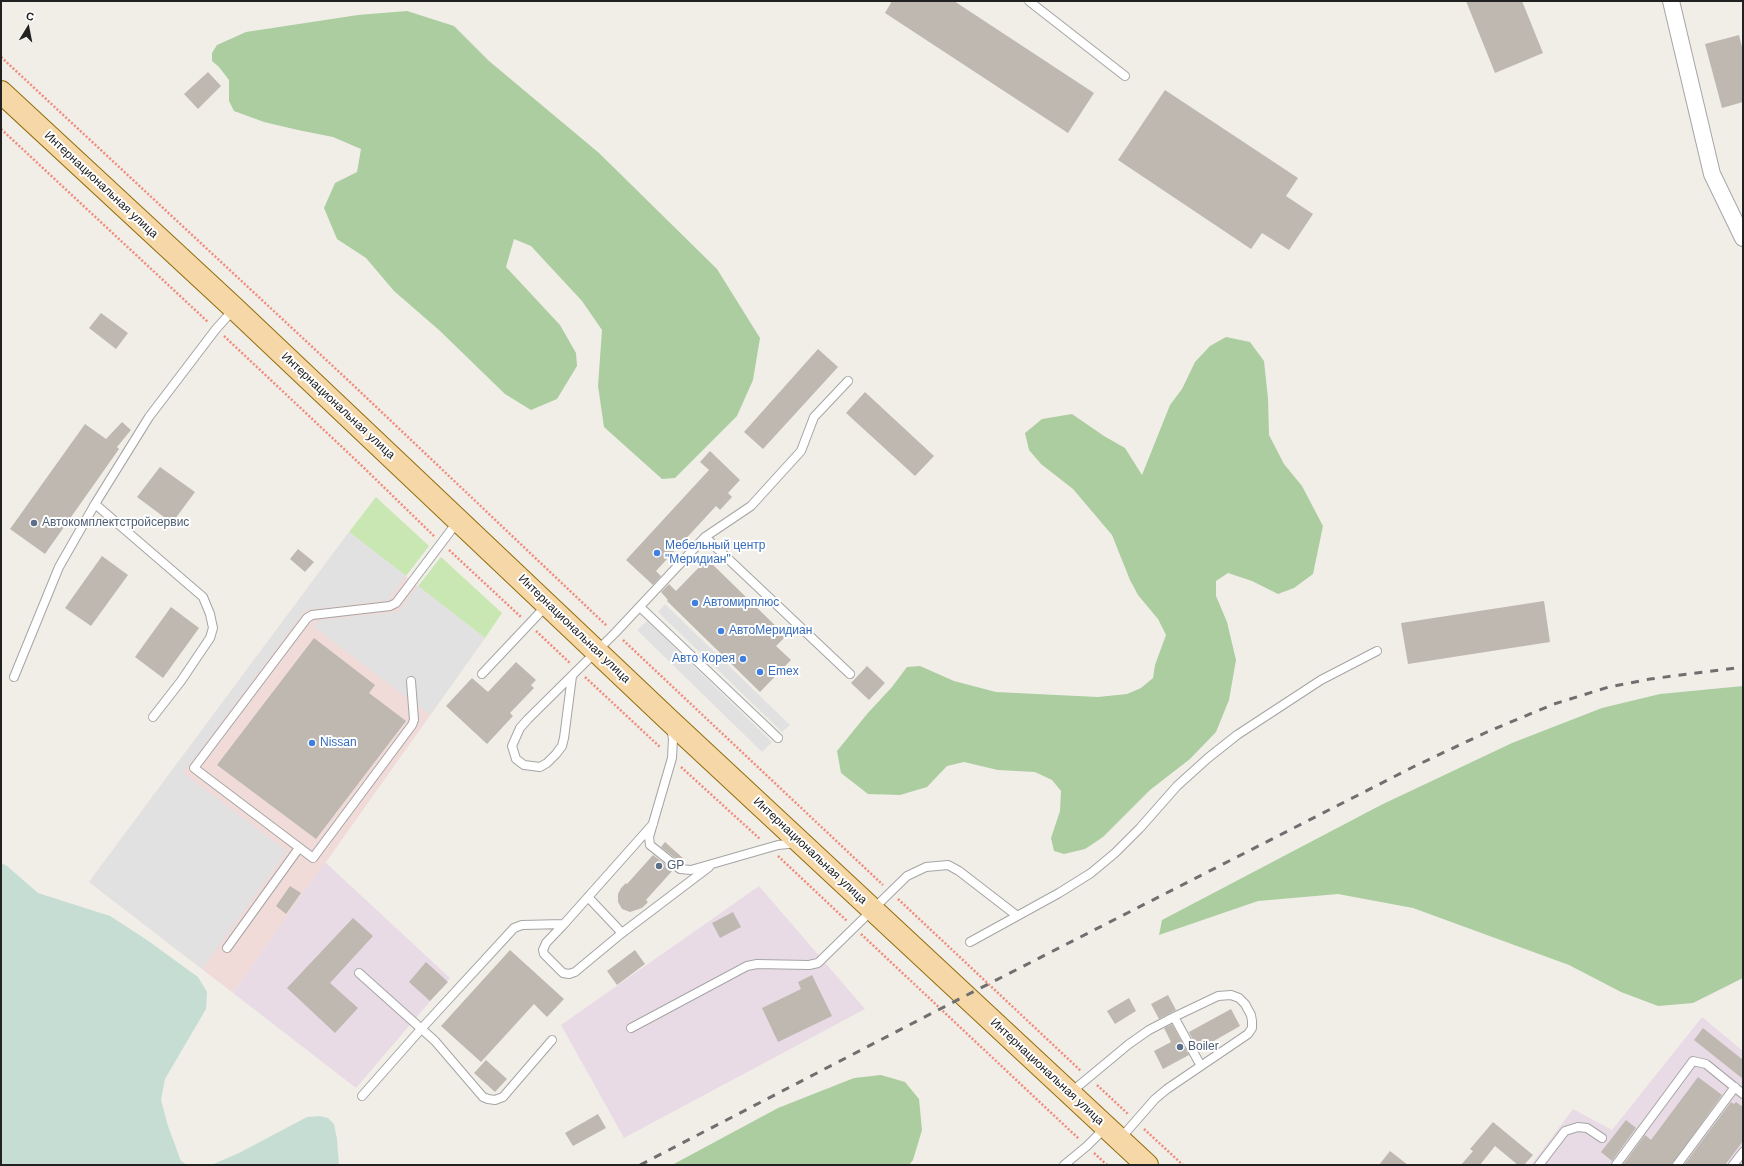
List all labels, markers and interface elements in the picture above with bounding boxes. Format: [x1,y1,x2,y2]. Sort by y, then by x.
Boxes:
north arrow [8,8,48,48]
text: С [25,10,35,23]
street label: Интернациональная улица [41,129,161,241]
street label: Интернациональная улица [278,350,398,462]
place label: Автокомплектстройсервис [42,516,189,530]
marker: Автокомплектстройсервис [29,518,39,528]
place label: Мебельный центр "Меридиан" [665,539,765,567]
marker: Мебельный центр "Меридиан" [652,548,662,558]
street label: Интернациональная улица [515,572,633,686]
place label: Автомирплюс [703,596,779,610]
marker: Автомирплюс [690,598,700,608]
place label: АвтоМеридиан [729,624,812,638]
marker: АвтоМеридиан [716,626,726,636]
place label: Авто Корея [672,652,735,666]
marker: Авто Корея [738,654,748,664]
place label: Emex [768,665,799,679]
marker: Emex [755,667,765,677]
place label: Nissan [320,736,357,750]
marker: Nissan [307,738,317,748]
street label: Интернациональная улица [750,795,870,907]
place label: GP [667,859,684,873]
marker: GP [654,861,664,871]
street label: Интернациональная улица [987,1016,1107,1128]
place label: Boiler [1188,1040,1219,1054]
marker: Boiler [1175,1042,1185,1052]

